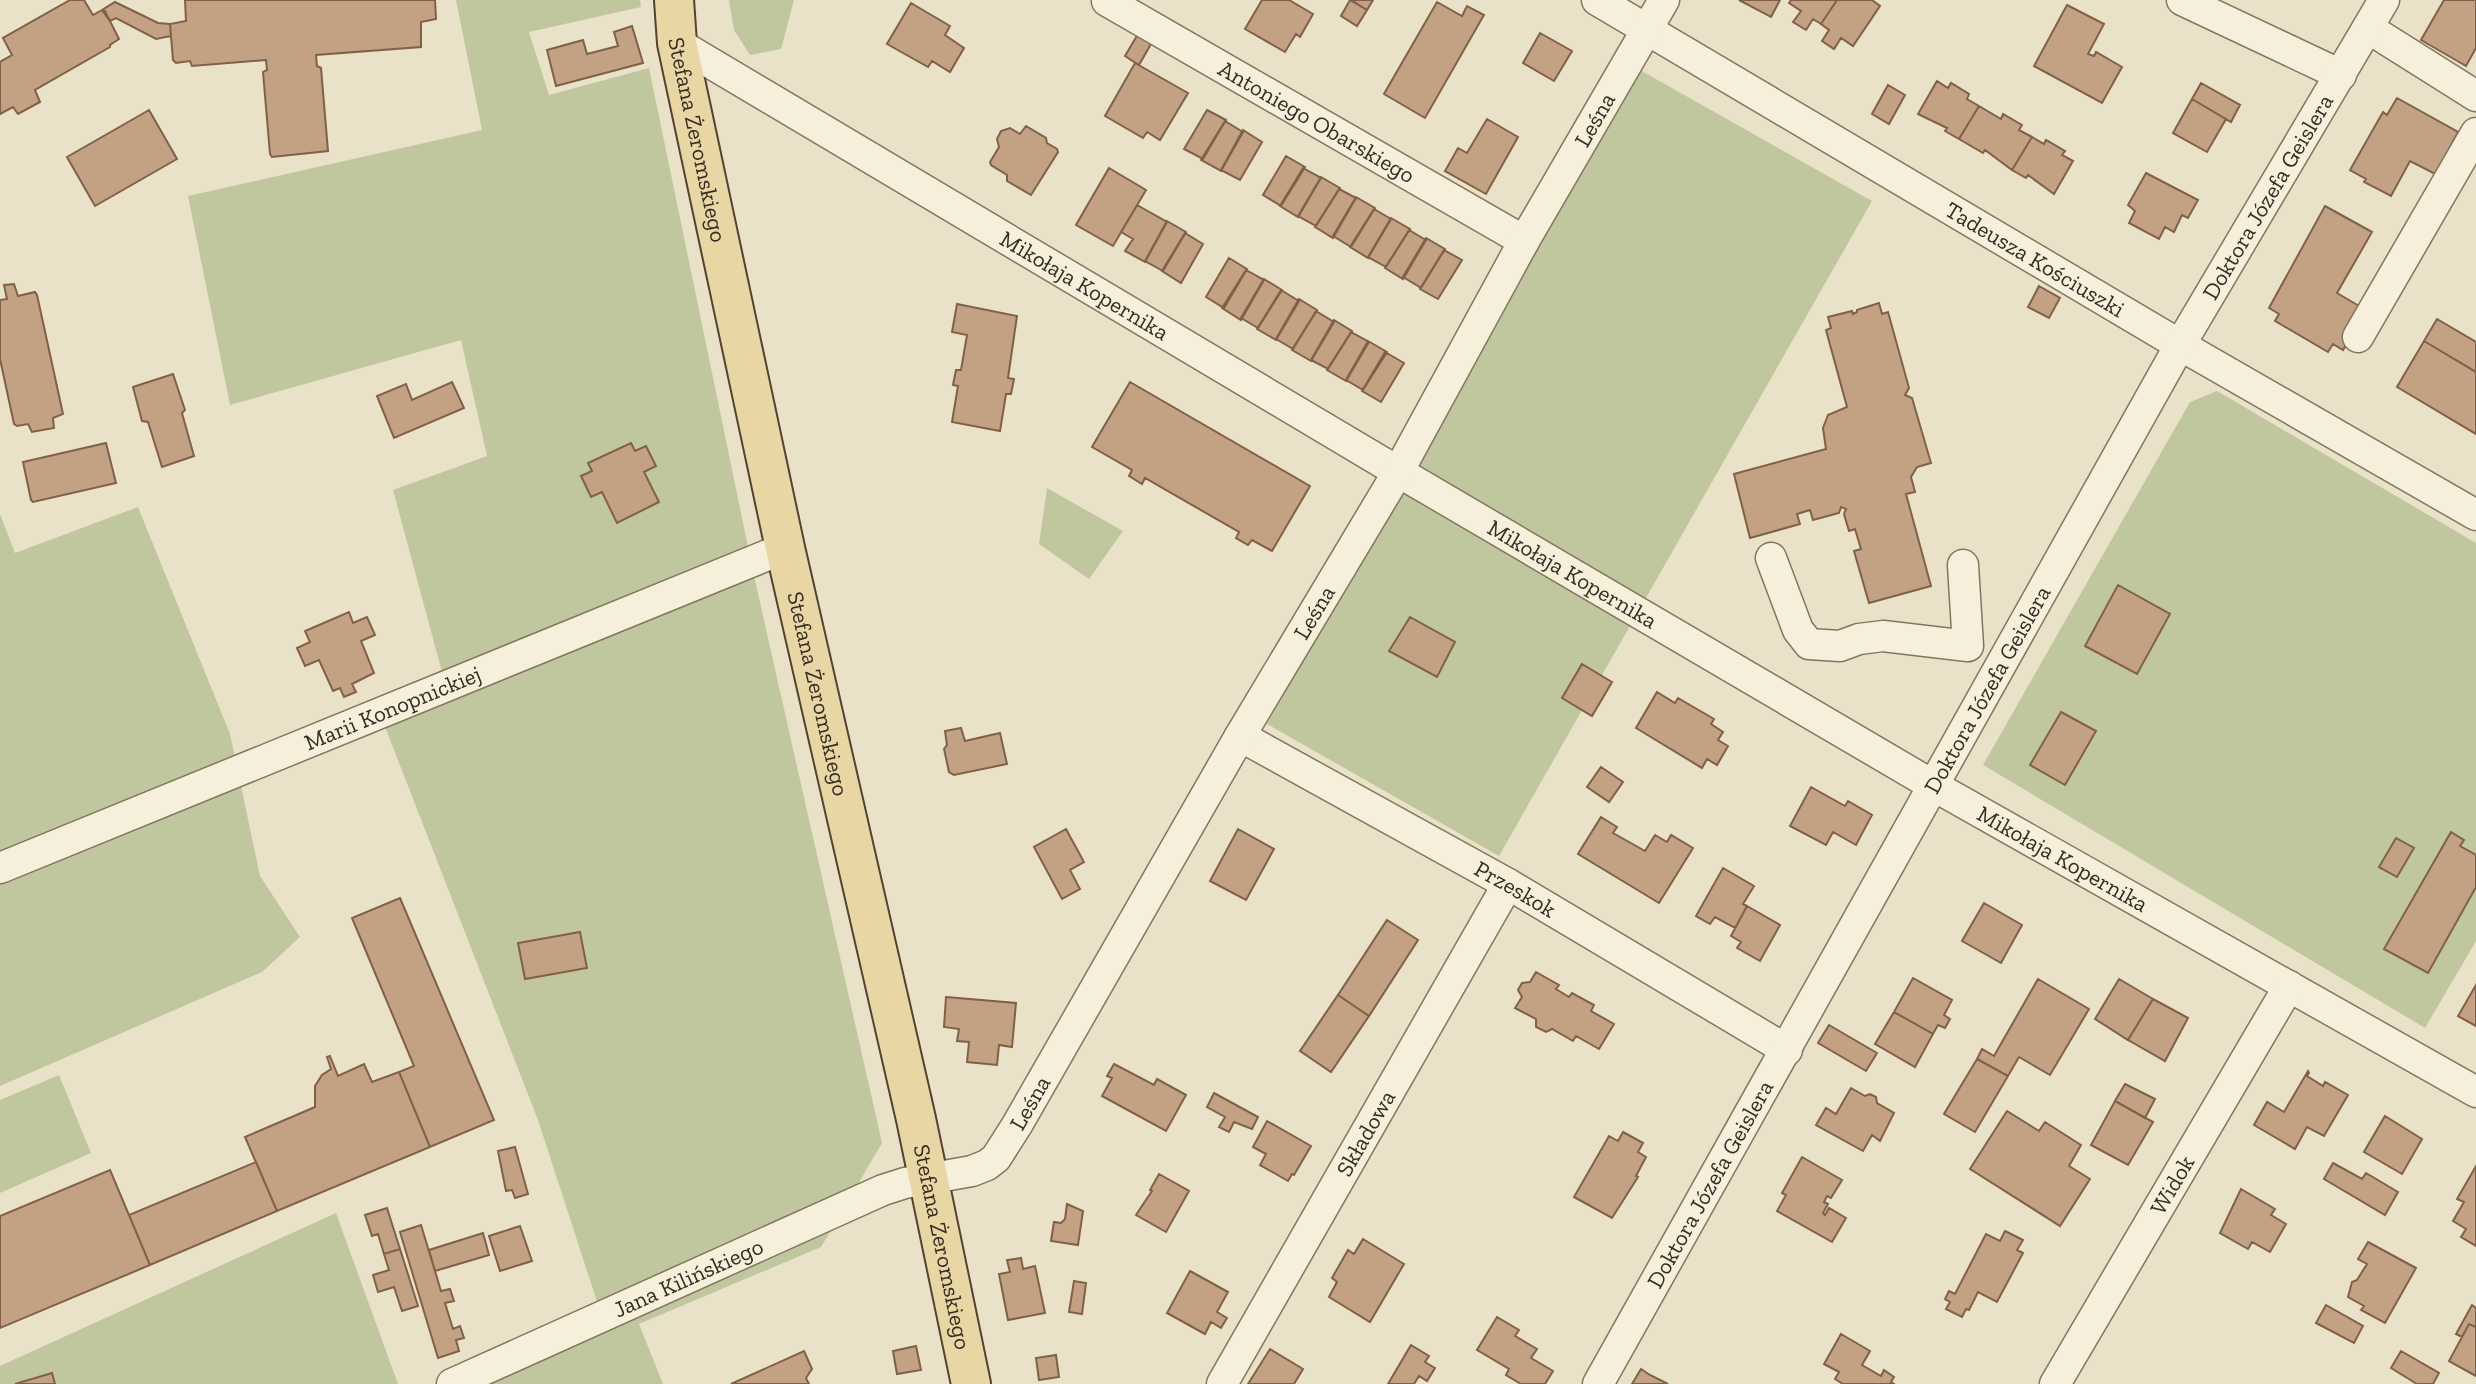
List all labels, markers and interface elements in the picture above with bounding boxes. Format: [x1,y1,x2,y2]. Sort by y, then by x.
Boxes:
street label: Stefana Żeromskiego [662,35,733,245]
street label: Antoniego Obarskiego [1214,54,1420,189]
street label: Leśna [1568,88,1621,152]
street label: Doktora Józefa Geislera [2196,89,2339,305]
street label: Tadeusza Kościuszki [1940,195,2130,323]
street label: Mikołaja Kopernika [995,224,1174,346]
street label: Mikołaja Kopernika [1483,513,1662,634]
street label: Leśna [1287,580,1341,644]
street label: Doktora Józefa Geislera [1918,581,2056,798]
street label: Stefana Żeromskiego [781,589,855,799]
street label: Marii Konopnickiej [300,659,485,756]
street label: Mikołaja Kopernika [1972,799,2153,918]
street label: Przeskok [1470,854,1561,924]
street label: Leśna [1003,1071,1056,1135]
street label: Doktora Józefa Geislera [1641,1075,1779,1293]
street label: Składowa [1330,1085,1401,1181]
street label: Stefana Żeromskiego [908,1142,977,1352]
street label: Widok [2144,1150,2200,1220]
street label: Jana Kilińskiego [609,1232,767,1324]

